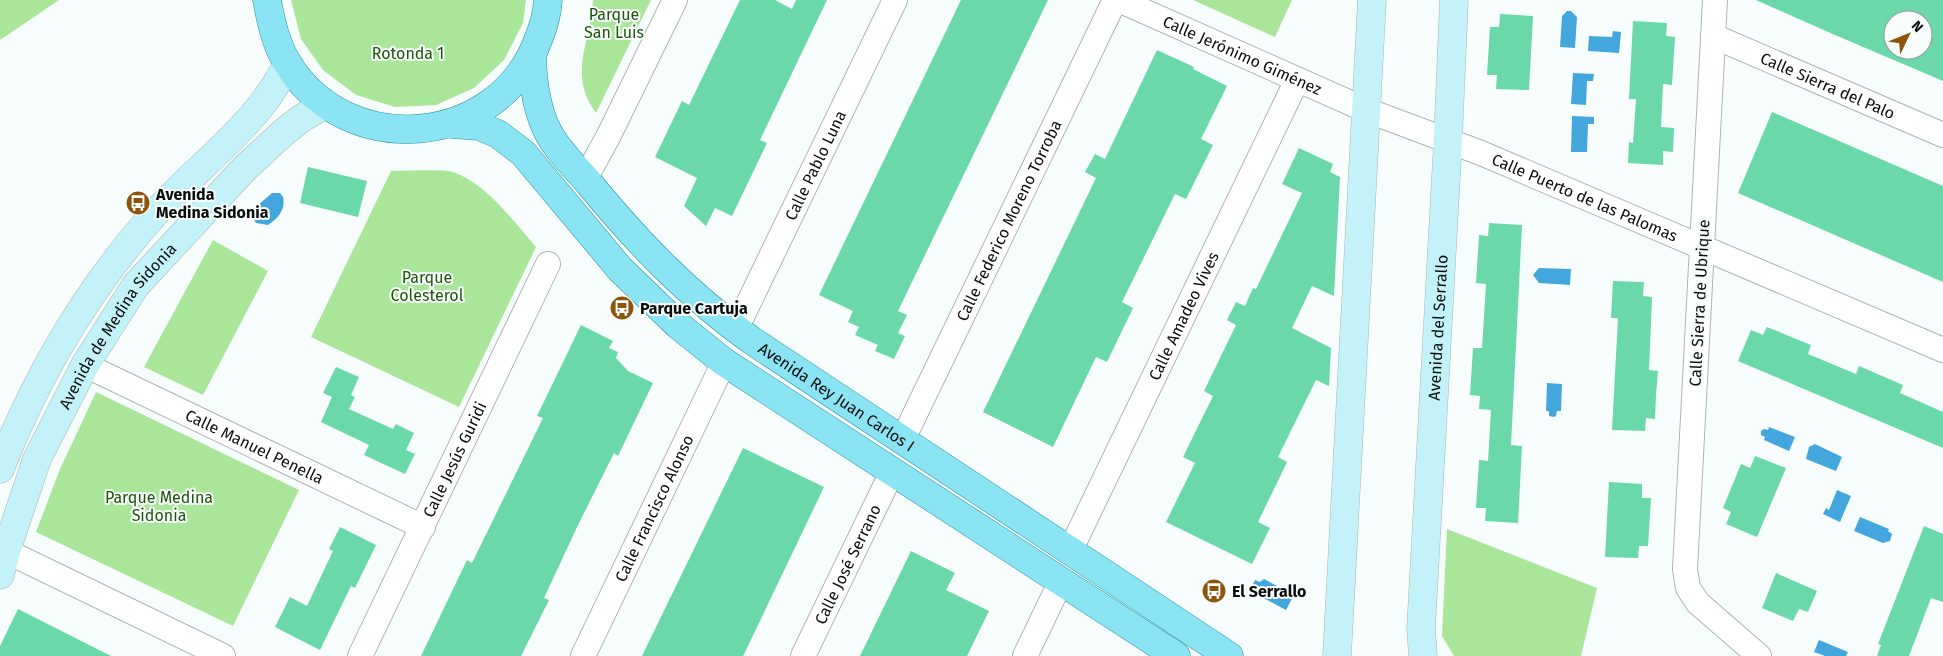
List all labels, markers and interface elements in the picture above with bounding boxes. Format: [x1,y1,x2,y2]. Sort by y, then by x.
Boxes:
park label: Parque San Luis [584,5,644,42]
north arrow [1883,10,1933,60]
street label: Calle Jerónimo Giménez [1160,12,1324,99]
text: N [1908,17,1927,36]
park label: Rotonda 1 [372,44,444,63]
street label: Calle Sierra del Palo [1757,49,1898,123]
street label: Calle Pablo Luna [781,107,850,223]
street label: Calle Federico Moreno Torroba [952,117,1066,324]
street label: Calle Puerto de las Palomas [1489,150,1680,246]
place label: Avenida Medina Sidonia [155,185,269,222]
bus stop icon: Avenida Medina Sidonia [125,190,151,216]
street label: Calle Sierra de Ubrique [1686,219,1713,387]
street label: Avenida de Medina Sidonia [55,239,180,412]
street label: Calle Amadeo Vives [1145,249,1223,384]
street label: Avenida del Serrallo [1425,254,1452,401]
park label: Parque Colesterol [391,268,464,305]
bus stop icon: Parque Cartuja [609,295,635,321]
place label: Parque Cartuja [640,299,748,318]
street label: Avenida Rey Juan Carlos I [755,339,918,456]
street label: Calle Jesús Guridi [419,399,491,521]
street label: Calle Manuel Penella [182,406,326,488]
street label: Calle Francisco Alonso [611,432,698,585]
park label: Parque Medina Sidonia [105,488,213,525]
street label: Calle José Serrano [811,501,885,628]
bus stop icon: El Serrallo [1201,578,1227,604]
place label: El Serrallo [1232,582,1306,601]

